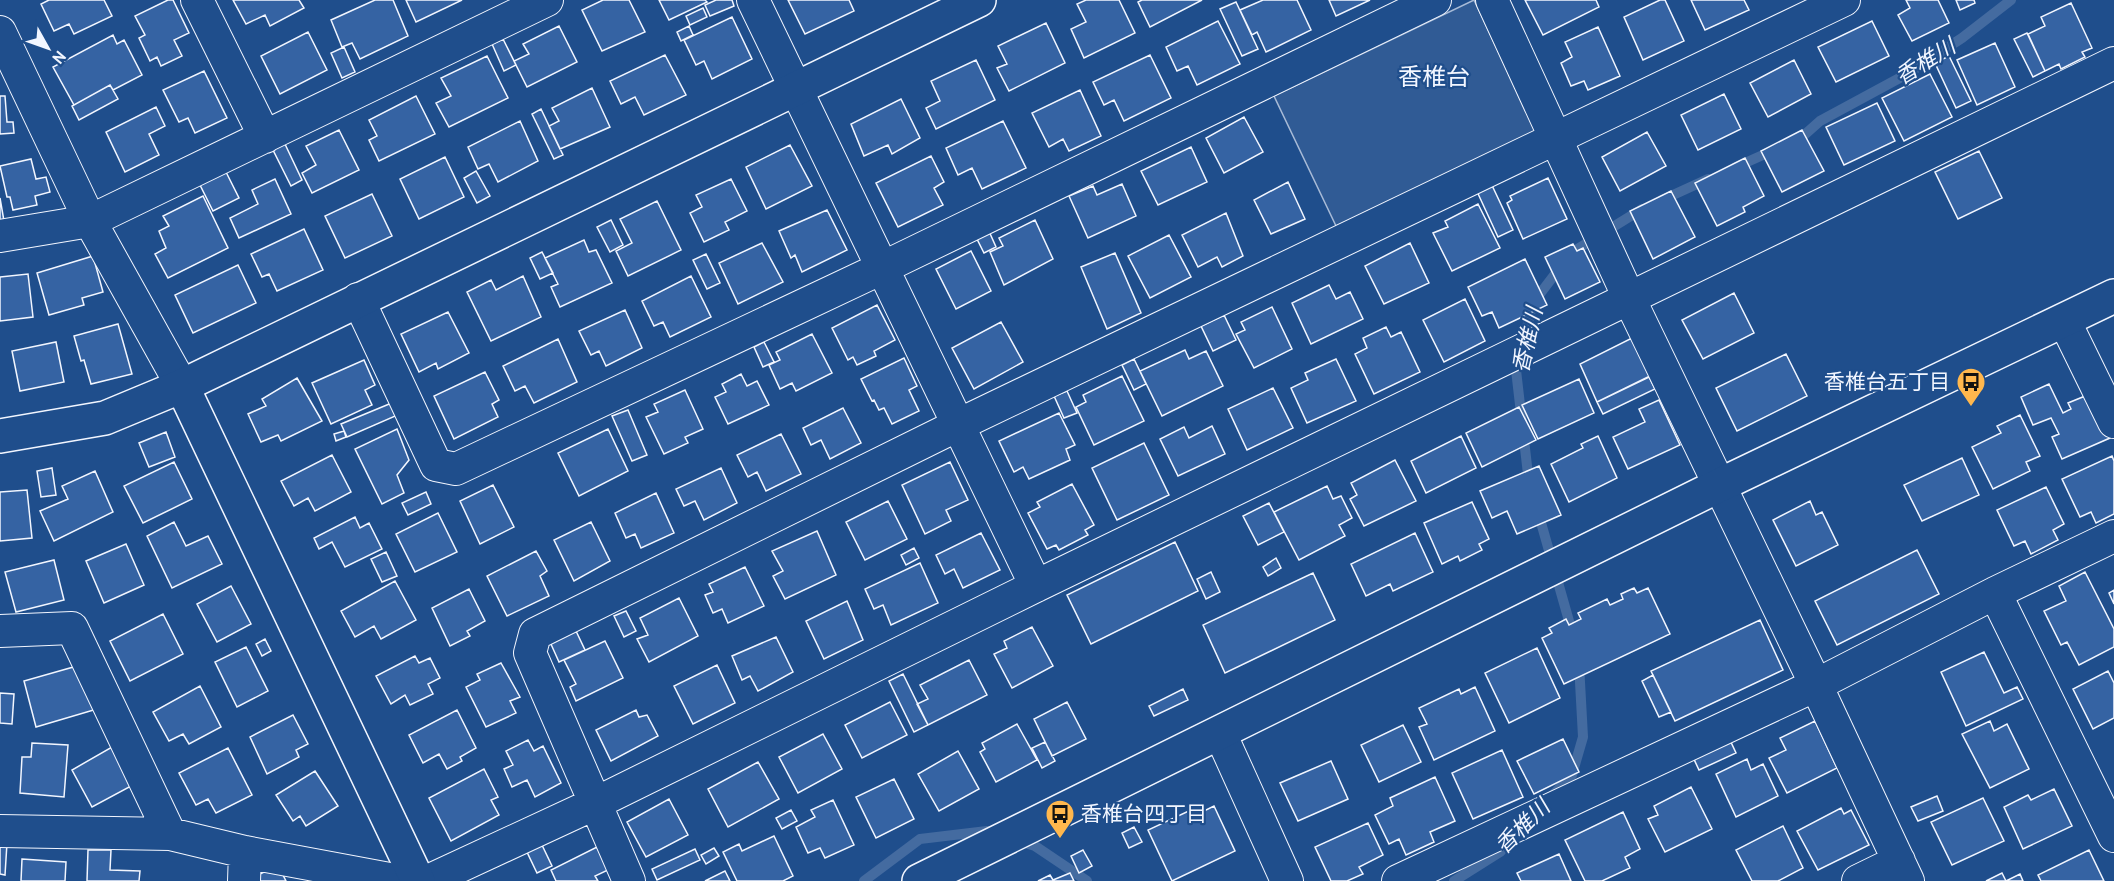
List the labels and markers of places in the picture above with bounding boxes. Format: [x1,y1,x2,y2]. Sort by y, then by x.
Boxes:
bus stop icon: 香椎台五丁目 [1955,366,1987,408]
place label: 香椎台五丁目 [1824,368,1950,395]
bus stop icon: 香椎台四丁目 [1044,798,1076,840]
place label: 香椎台四丁目 [1081,800,1207,827]

